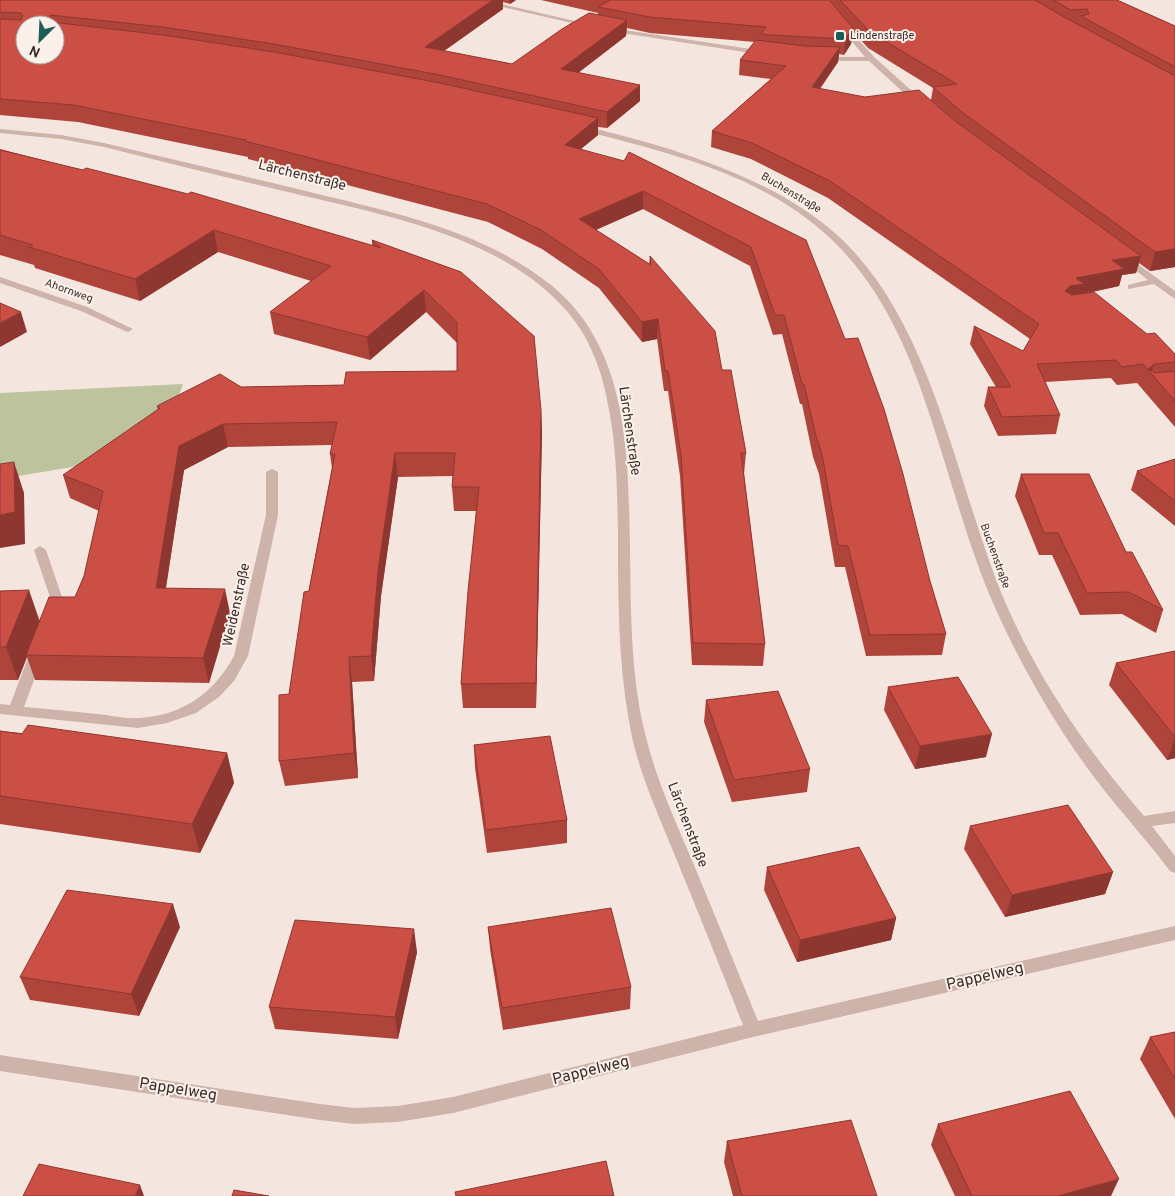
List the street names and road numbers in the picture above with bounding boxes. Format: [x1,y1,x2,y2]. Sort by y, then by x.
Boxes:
street label: Lärchenstraße [256,157,348,195]
street label: Buchenstraße [758,169,824,217]
street label: Ahornweg [43,276,95,306]
street label: Lärchenstraße [614,385,644,477]
street label: Buchenstraße [977,522,1013,590]
street label: Weidenstraße [220,562,254,648]
street label: Lärchenstraße [663,780,711,870]
street label: Pappelweg [944,958,1026,996]
street label: Pappelweg [550,1052,632,1090]
street label: Pappelweg [138,1074,218,1106]

